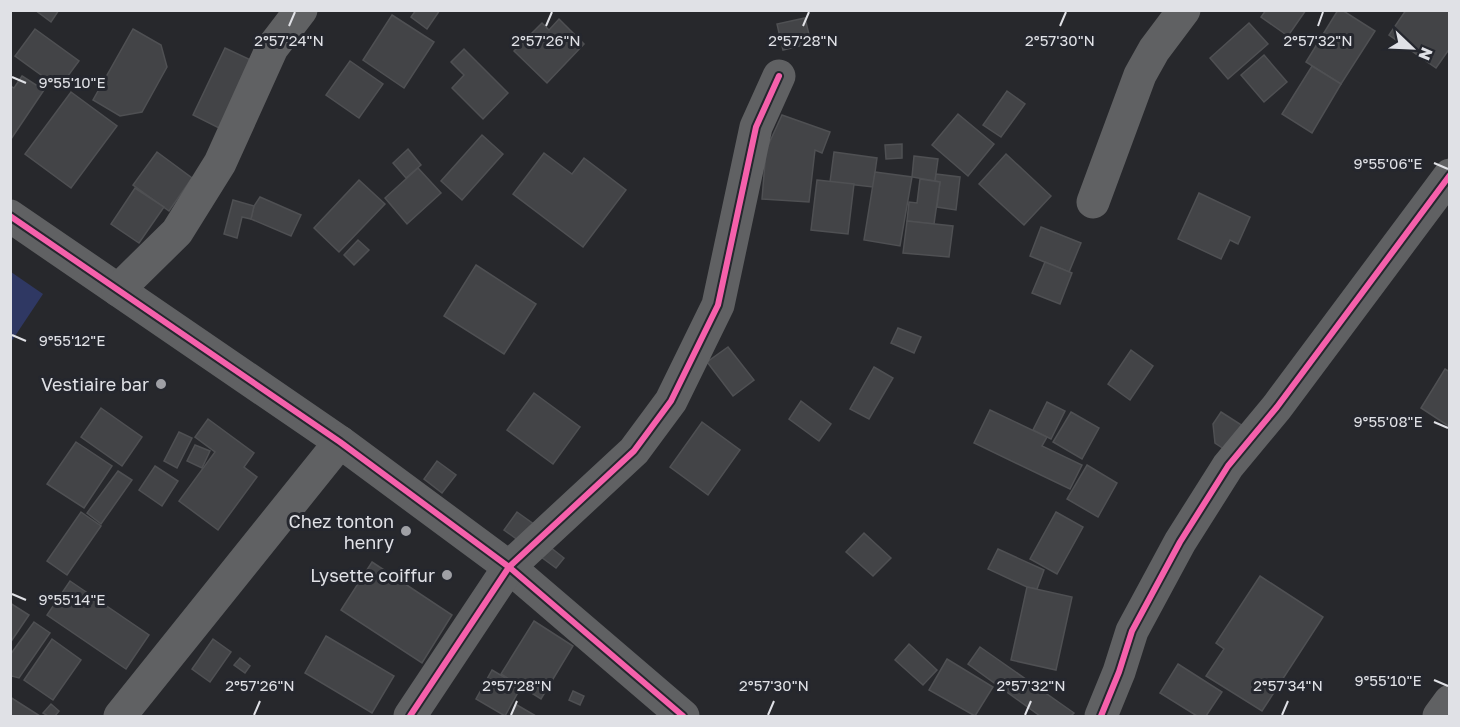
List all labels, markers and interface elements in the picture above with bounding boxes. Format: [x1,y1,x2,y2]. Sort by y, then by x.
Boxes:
north arrow [1382,18,1442,78]
text: 2°57'24"N [254,31,324,49]
text: 2°57'26"N [511,31,581,49]
text: 2°57'28"N [768,31,838,49]
text: 2°57'30"N [1025,31,1095,49]
text: 2°57'32"N [1283,31,1353,49]
text: N [1414,44,1437,63]
text: 9°55'10"E [38,73,106,91]
text: 9°55'06"E [1353,154,1423,172]
text: 9°55'12"E [39,331,105,349]
place label: Vestiaire bar [41,373,149,395]
marker: Vestiaire bar [154,377,168,391]
text: 9°55'08"E [1353,412,1423,430]
place label: Chez tonton henry [289,510,394,553]
marker: Chez tonton henry [399,524,413,538]
place label: Lysette coiffur [310,564,435,586]
marker: Lysette coiffur [440,568,454,582]
text: 9°55'14"E [38,590,106,608]
text: 9°55'10"E [1354,671,1422,689]
text: 2°57'26"N [225,676,295,694]
text: 2°57'28"N [482,676,552,694]
text: 2°57'30"N [739,676,809,694]
text: 2°57'32"N [996,676,1066,694]
text: 2°57'34"N [1253,676,1323,694]

